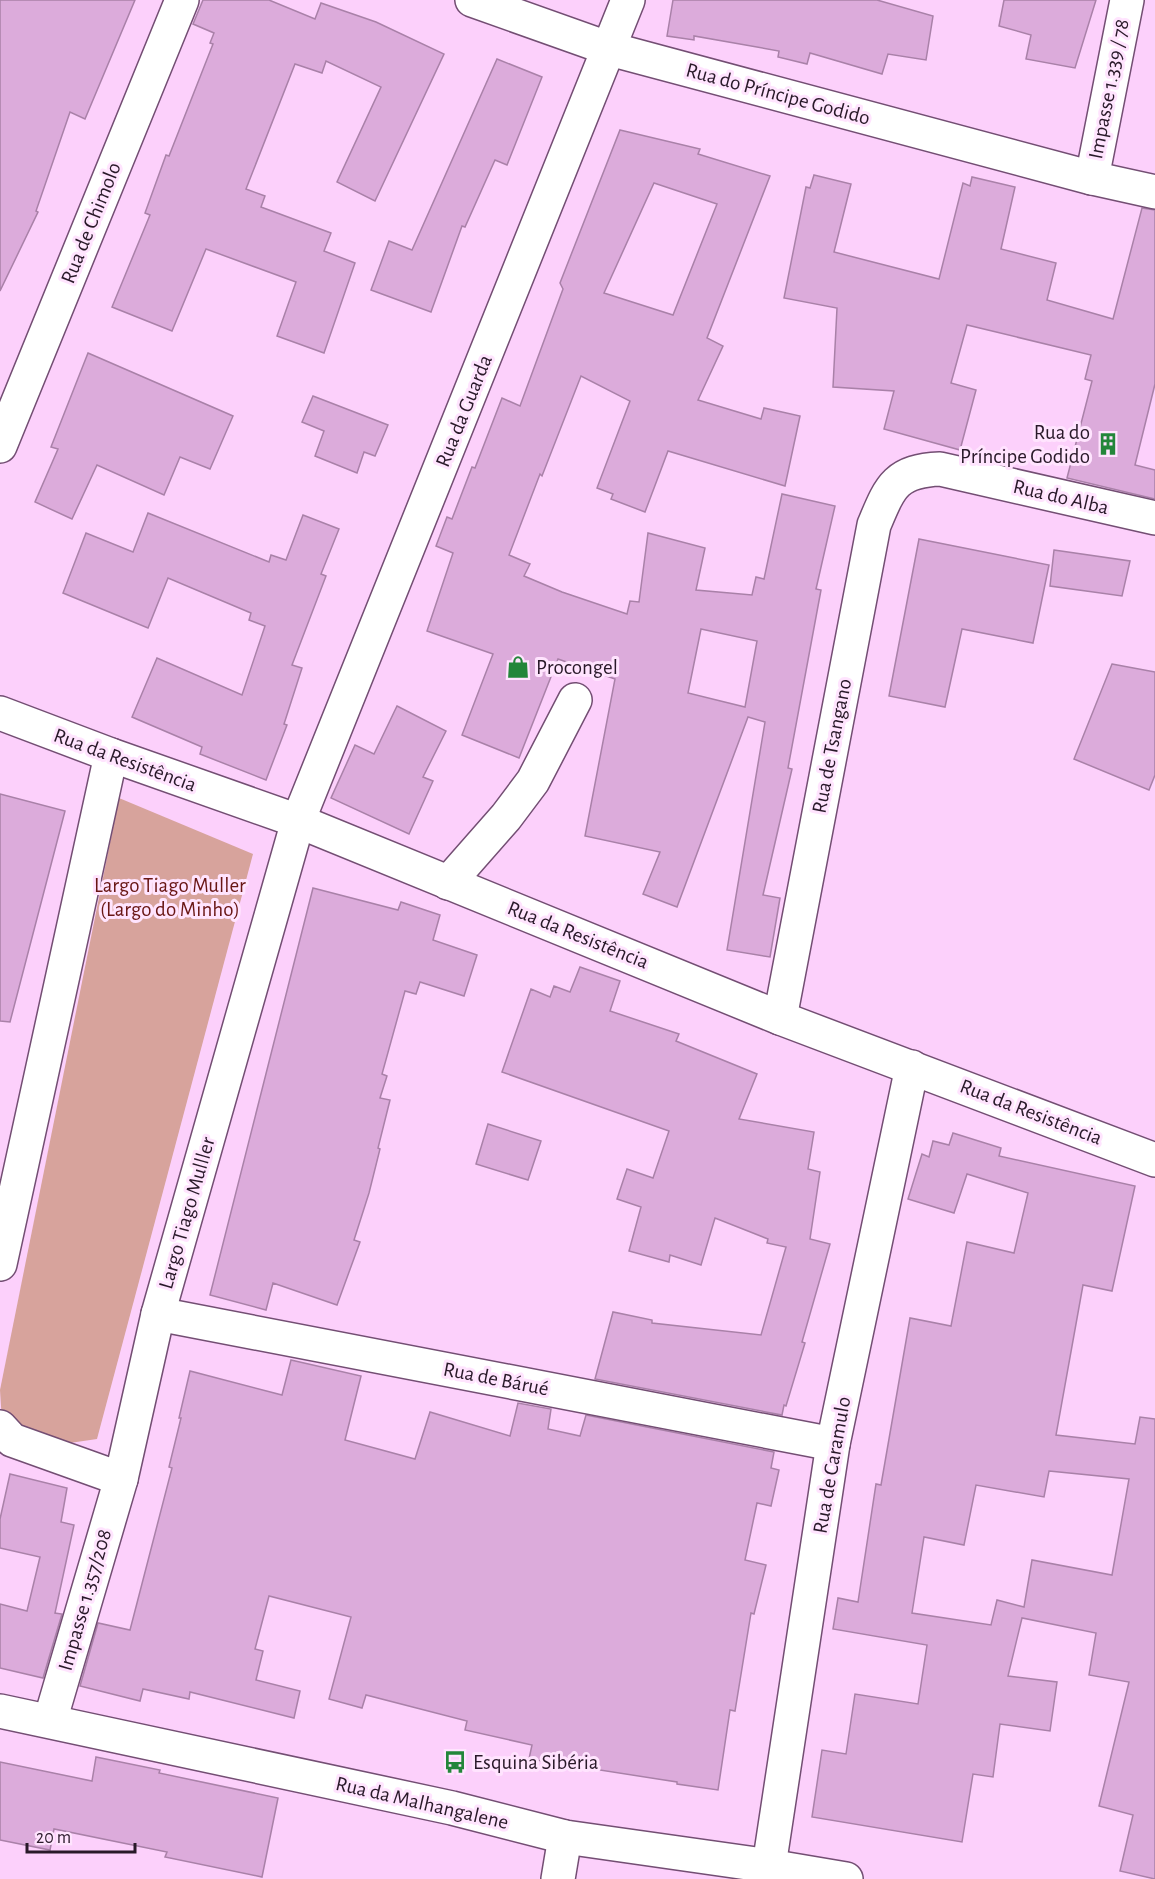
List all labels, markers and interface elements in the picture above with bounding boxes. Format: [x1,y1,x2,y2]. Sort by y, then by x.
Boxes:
street label: Impasse 1.339 / 78 [1085,17,1133,161]
street label: Rua do Príncipe Godido [684,59,872,129]
street label: Rua de Chimolo [57,159,125,287]
street label: Rua da Guarda [432,352,496,470]
place label: Rua do Príncipe Godido [960,422,1090,467]
building icon: Rua do Príncipe Godido [1095,431,1121,457]
street label: Rua do Alba [1011,476,1111,518]
shop icon: Procongel [505,654,531,680]
place label: Procongel [536,657,618,678]
street label: Rua de Tsangano [809,677,855,815]
street label: Rua da Resistência [51,724,199,796]
park label: Largo Tiago Muller (Largo do Minho) [94,875,246,920]
street label: Rua da Resistência [504,897,652,973]
street label: Rua da Resistência [957,1075,1105,1149]
street label: Largo Tiago Mulller [155,1134,219,1291]
street label: Rua de Bárué [441,1358,551,1400]
street label: Rua de Caramulo [810,1395,854,1535]
street label: Impasse 1.357/208 [55,1527,115,1673]
bus stop icon: Esquina Sibéria [442,1749,468,1775]
place label: Esquina Sibéria [473,1752,599,1773]
street label: Rua da Malhangalene [334,1773,510,1833]
scale bar [27,1816,135,1854]
text: 20 m [36,1829,71,1847]

